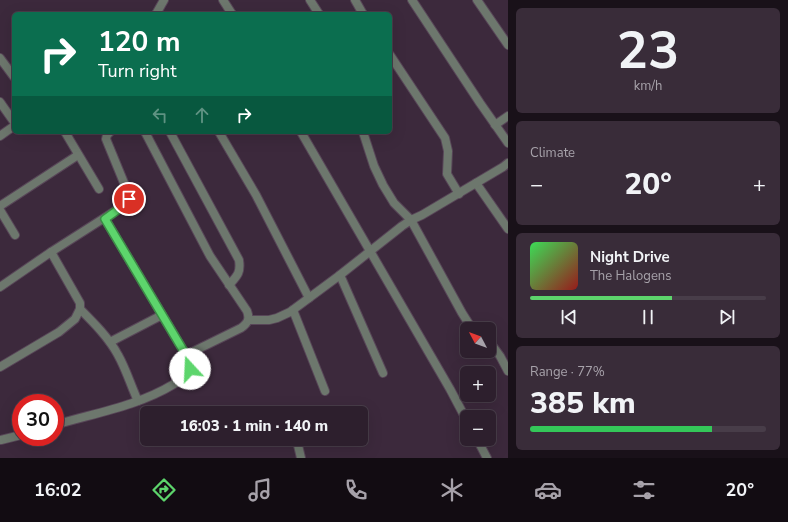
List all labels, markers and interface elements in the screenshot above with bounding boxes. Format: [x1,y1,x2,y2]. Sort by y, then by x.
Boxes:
text: 23 [617,15,679,86]
text: 120 m [98,23,181,61]
icon: right [32,28,84,80]
text: Turn right [98,59,177,83]
text: km/h [634,77,662,95]
icon: left [149,104,171,126]
icon: ahead [191,104,213,126]
icon: right [233,104,255,126]
text: Climate [530,144,575,162]
text: 20° [624,164,672,205]
text: − [530,170,543,200]
text: + [753,170,766,200]
pin [112,182,146,216]
icon: arrive [118,188,140,210]
text: Night Drive [590,247,670,267]
text: The Halogens [590,267,671,285]
icon: previous [558,306,580,328]
icon: pause [637,306,659,328]
icon: next [716,306,738,328]
north arrow [460,322,496,358]
map controls [460,322,496,446]
position arrow [169,348,211,390]
text: Range · 77% [530,363,605,381]
button: + [460,366,496,402]
text: 385 km [530,383,636,424]
speed limit sign: 30 [12,394,64,446]
button: − [460,410,496,446]
text: 16:03 · 1 min · 140 m [180,416,328,436]
icon: directions [150,476,178,504]
icon: music [246,476,274,504]
icon: phone [342,476,370,504]
icon: climate [438,476,466,504]
icon: car [534,476,562,504]
icon: filters [630,476,658,504]
text: 16:02 [34,478,82,502]
text: 20° [726,478,754,502]

